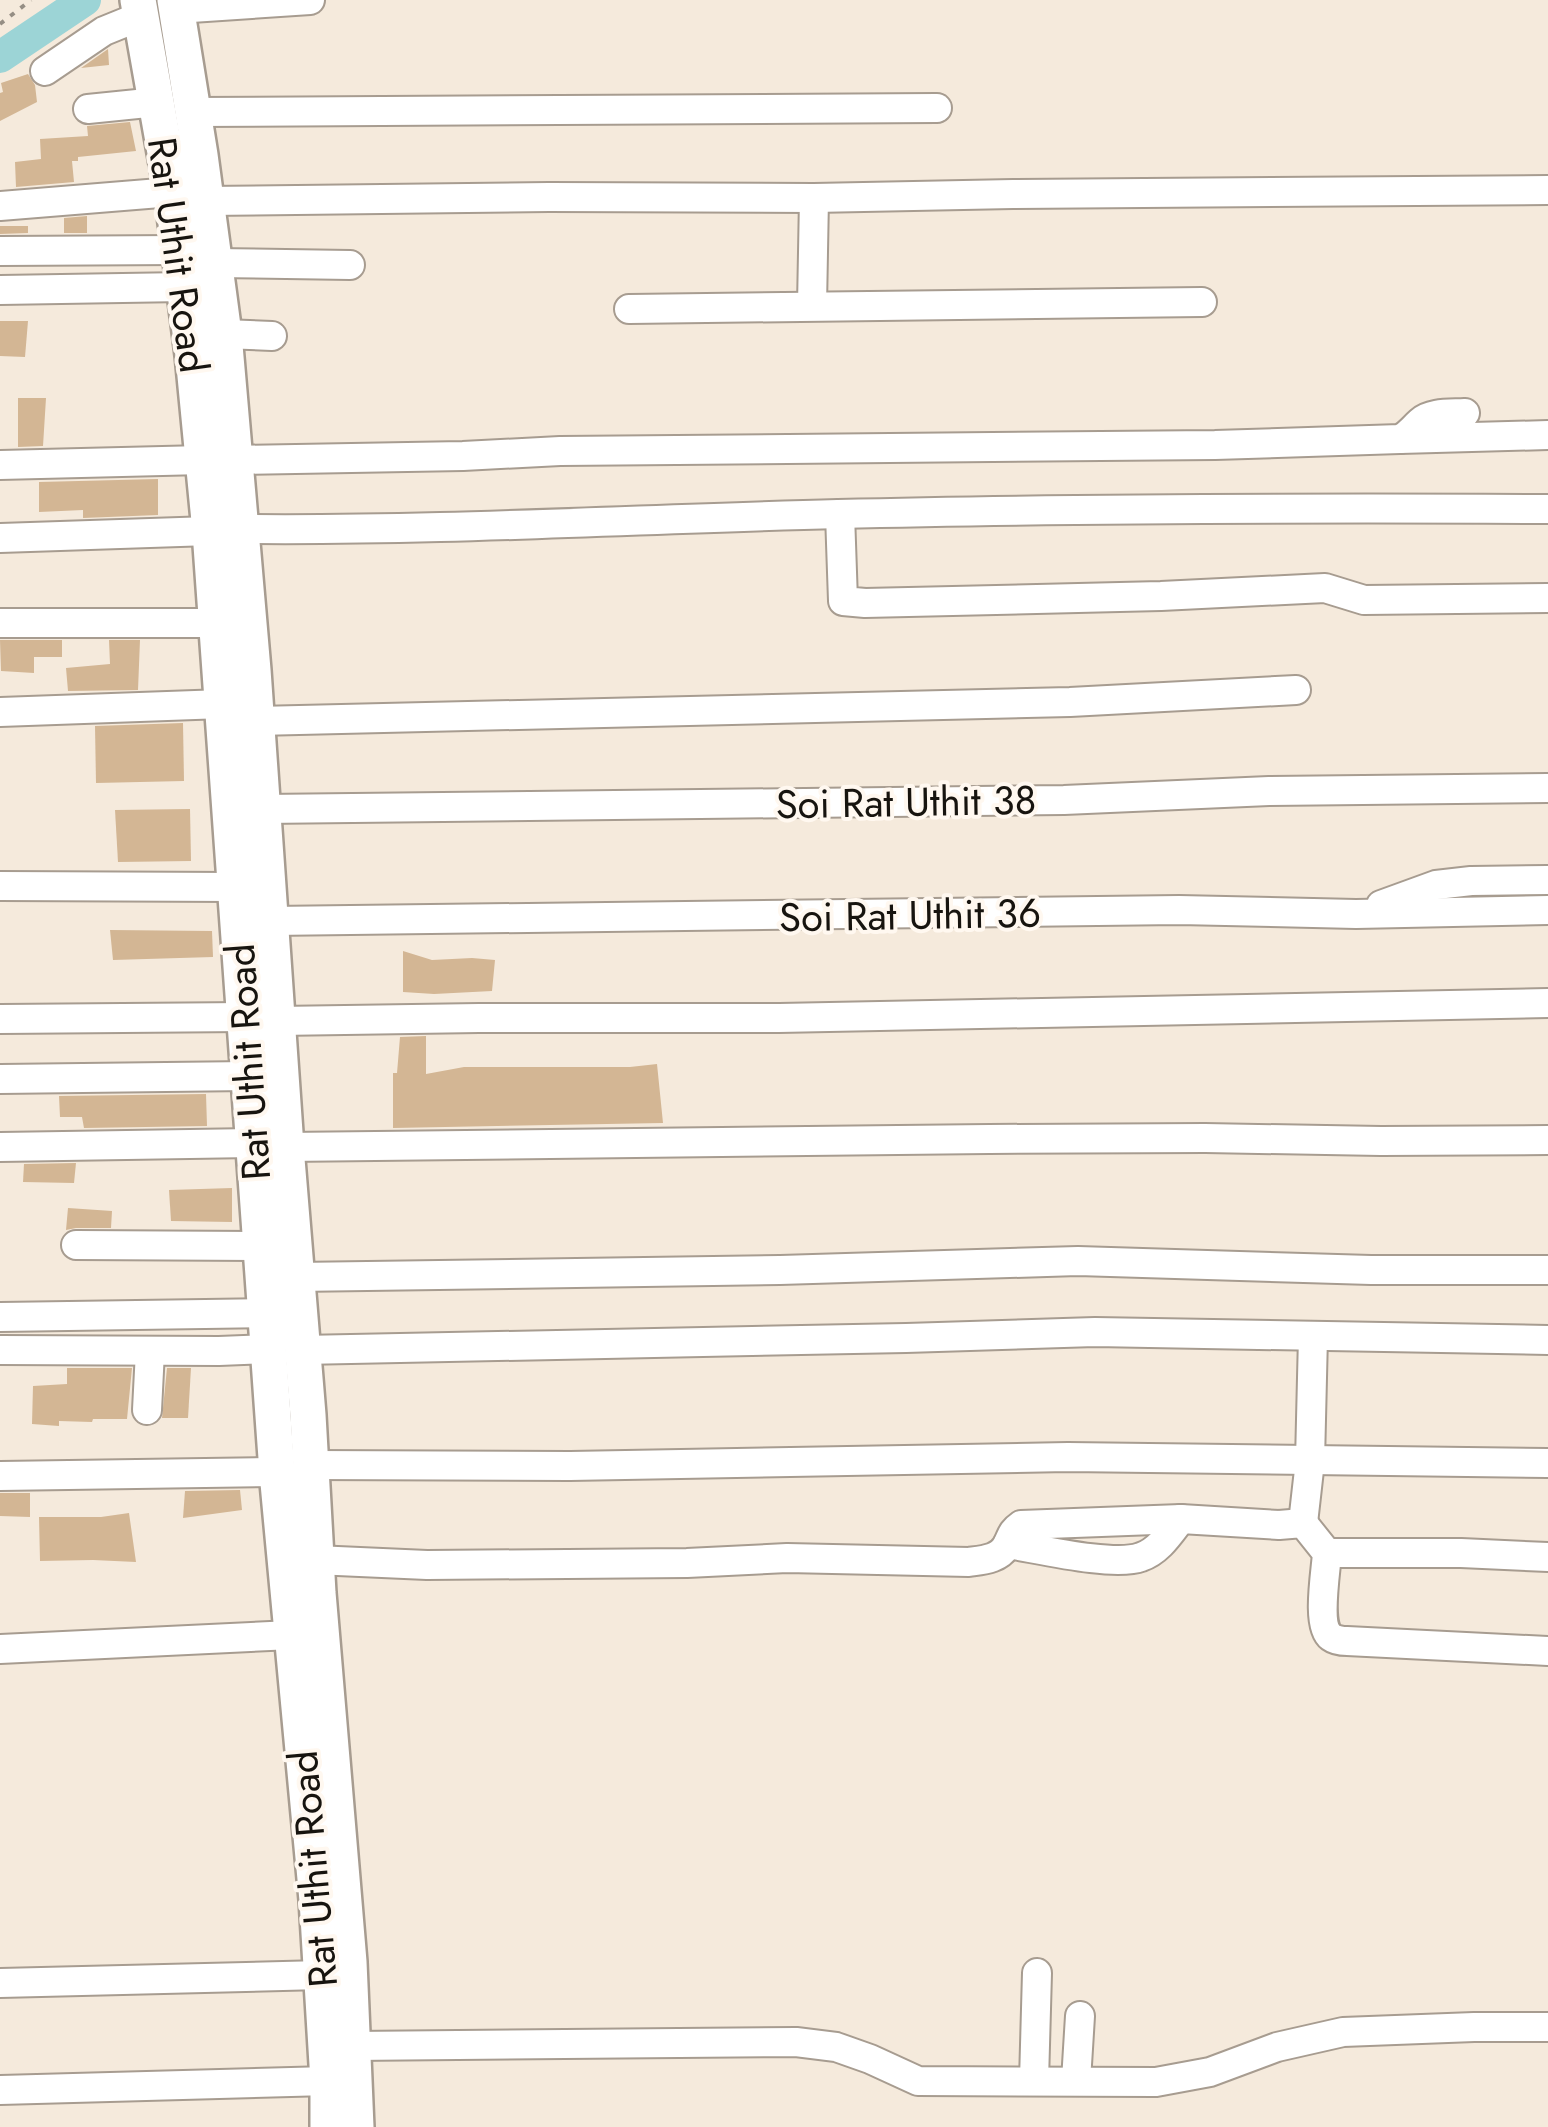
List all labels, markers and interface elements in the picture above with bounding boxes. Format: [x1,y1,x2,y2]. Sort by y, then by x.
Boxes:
street label: Rat Uthit Road [133,134,223,376]
street label: Soi Rat Uthit 38 [775,771,1037,833]
street label: Soi Rat Uthit 36 [779,884,1041,946]
street label: Rat Uthit Road [211,942,285,1182]
street label: Rat Uthit Road [274,1748,352,1990]

